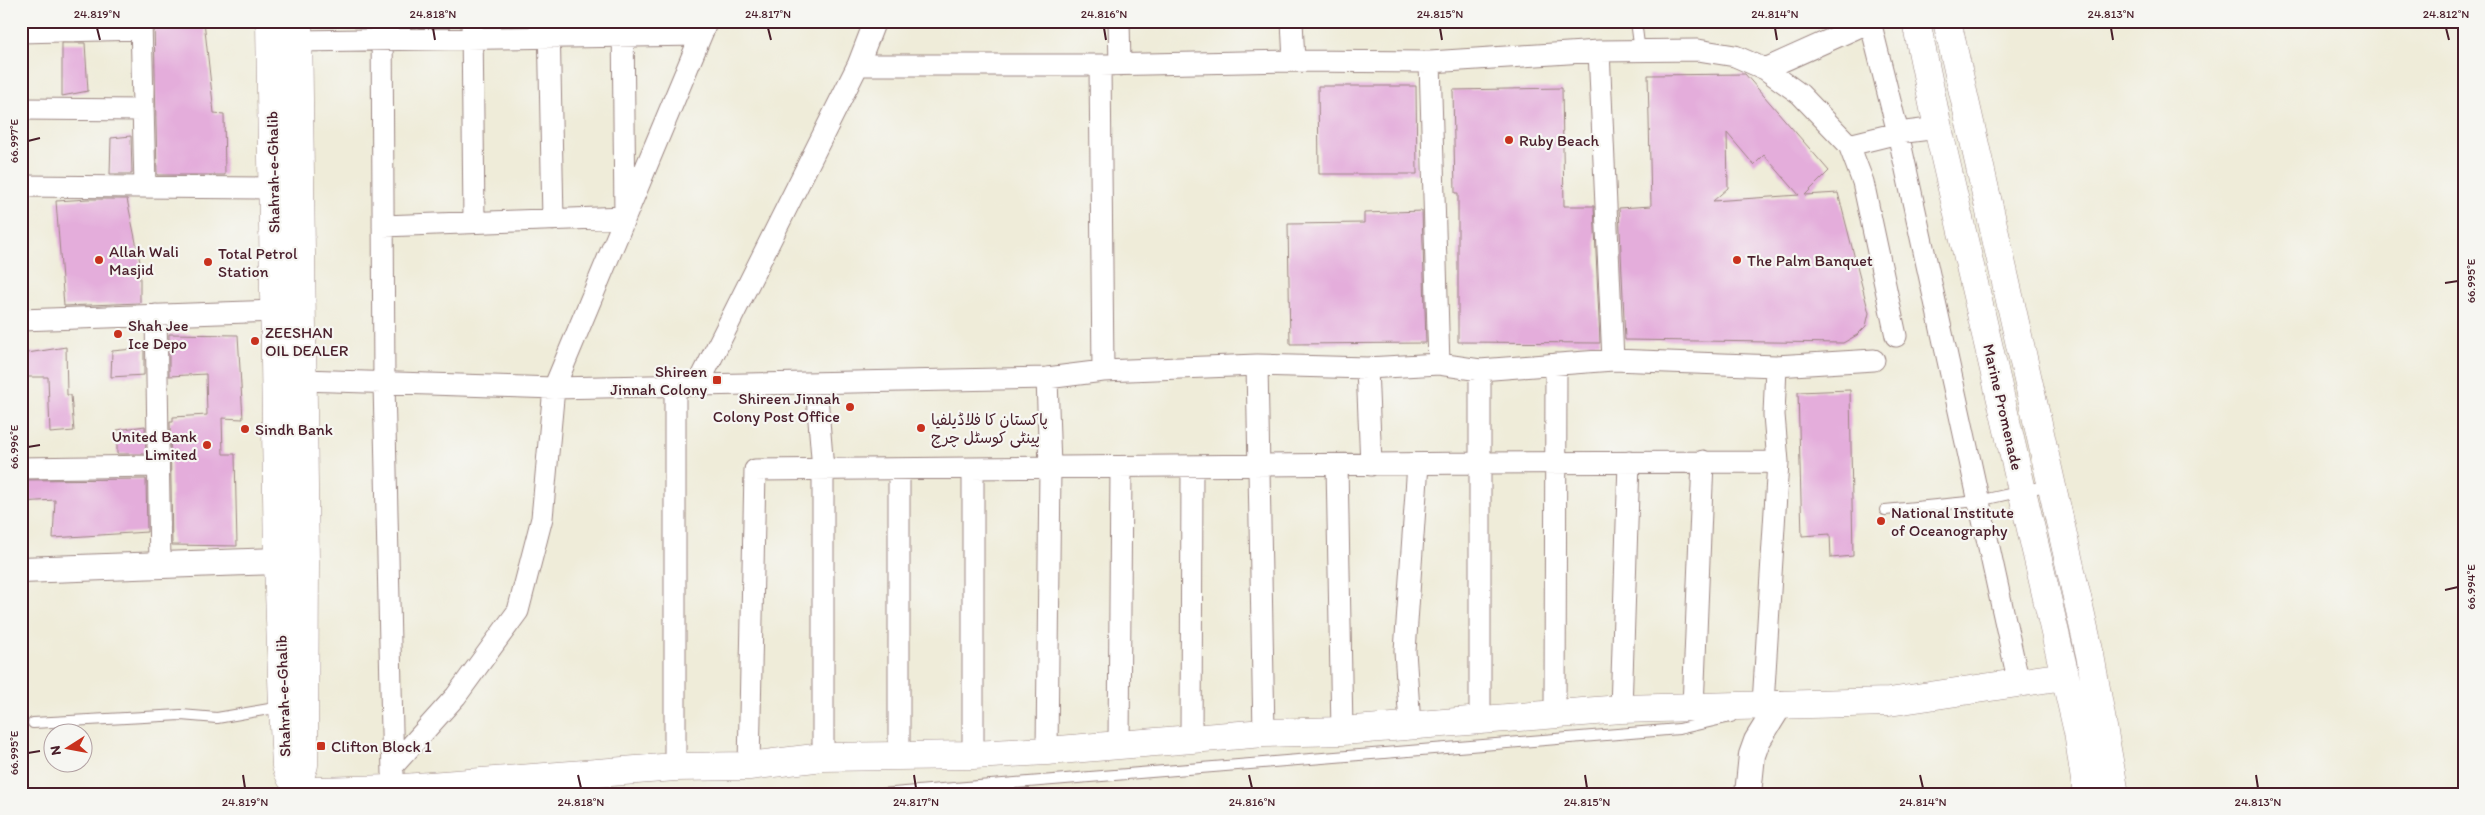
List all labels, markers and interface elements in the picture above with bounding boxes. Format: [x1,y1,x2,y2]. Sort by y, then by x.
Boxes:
text: 24.819°N [74,7,120,21]
text: 24.818°N [410,7,456,21]
text: 24.817°N [745,7,791,21]
text: 24.816°N [1081,7,1127,21]
text: 24.815°N [1417,7,1463,21]
text: 24.814°N [1751,7,1799,21]
text: 24.813°N [2088,7,2134,21]
text: 24.812°N [2423,7,2469,21]
street label: Shahrah-e-Ghalib [262,111,284,233]
text: 66.997°E [7,118,21,163]
place label: Ruby Beach [1519,131,1599,150]
marker: Ruby Beach [1503,134,1515,146]
place label: Allah Wali Masjid [109,242,179,279]
place label: Total Petrol Station [218,244,298,281]
place label: The Palm Banquet [1747,251,1873,270]
marker: Allah Wali Masjid [93,254,105,266]
marker: The Palm Banquet [1731,254,1743,266]
marker: Total Petrol Station [202,256,214,268]
text: 66.995°E [2464,258,2478,303]
place label: Shah Jee Ice Depo [128,316,189,353]
place label: ZEESHAN OIL DEALER [265,323,349,360]
marker: Shah Jee Ice Depo [112,328,124,340]
marker: ZEESHAN OIL DEALER [249,335,261,347]
street label: Marine Promenade [1979,342,2027,472]
place label: Shireen Jinnah Colony [610,362,707,399]
marker: Shireen Jinnah Colony [711,374,723,386]
place label: Shireen Jinnah Colony Post Office [713,389,840,426]
marker: Shireen Jinnah Colony Post Office [844,401,856,413]
place label: پاکستان کا فلاڈیلفیا پینٹی کوسٹل چرچ [931,410,1048,448]
place label: Sindh Bank [255,420,333,439]
marker: پاکستان کا فلاڈیلفیا پینٹی کوسٹل چرچ [915,422,927,434]
marker: Sindh Bank [239,423,251,435]
text: 66.996°E [7,424,21,469]
place label: United Bank Limited [112,427,197,464]
marker: United Bank Limited [201,439,213,451]
place label: National Institute of Oceanography [1891,503,2014,540]
marker: National Institute of Oceanography [1875,515,1887,527]
text: 66.994°E [2464,564,2478,610]
street label: Shahrah-e-Ghalib [271,635,295,757]
north arrow [42,722,92,772]
text: 66.995°E [7,730,21,775]
place label: Clifton Block 1 [331,737,432,756]
marker: Clifton Block 1 [315,740,327,752]
text: N [46,744,65,757]
text: 24.819°N [222,795,268,809]
text: 24.818°N [558,795,604,809]
text: 24.817°N [893,795,939,809]
text: 24.816°N [1229,795,1275,809]
text: 24.815°N [1564,795,1610,809]
text: 24.814°N [1899,795,1947,809]
text: 24.813°N [2235,795,2281,809]

